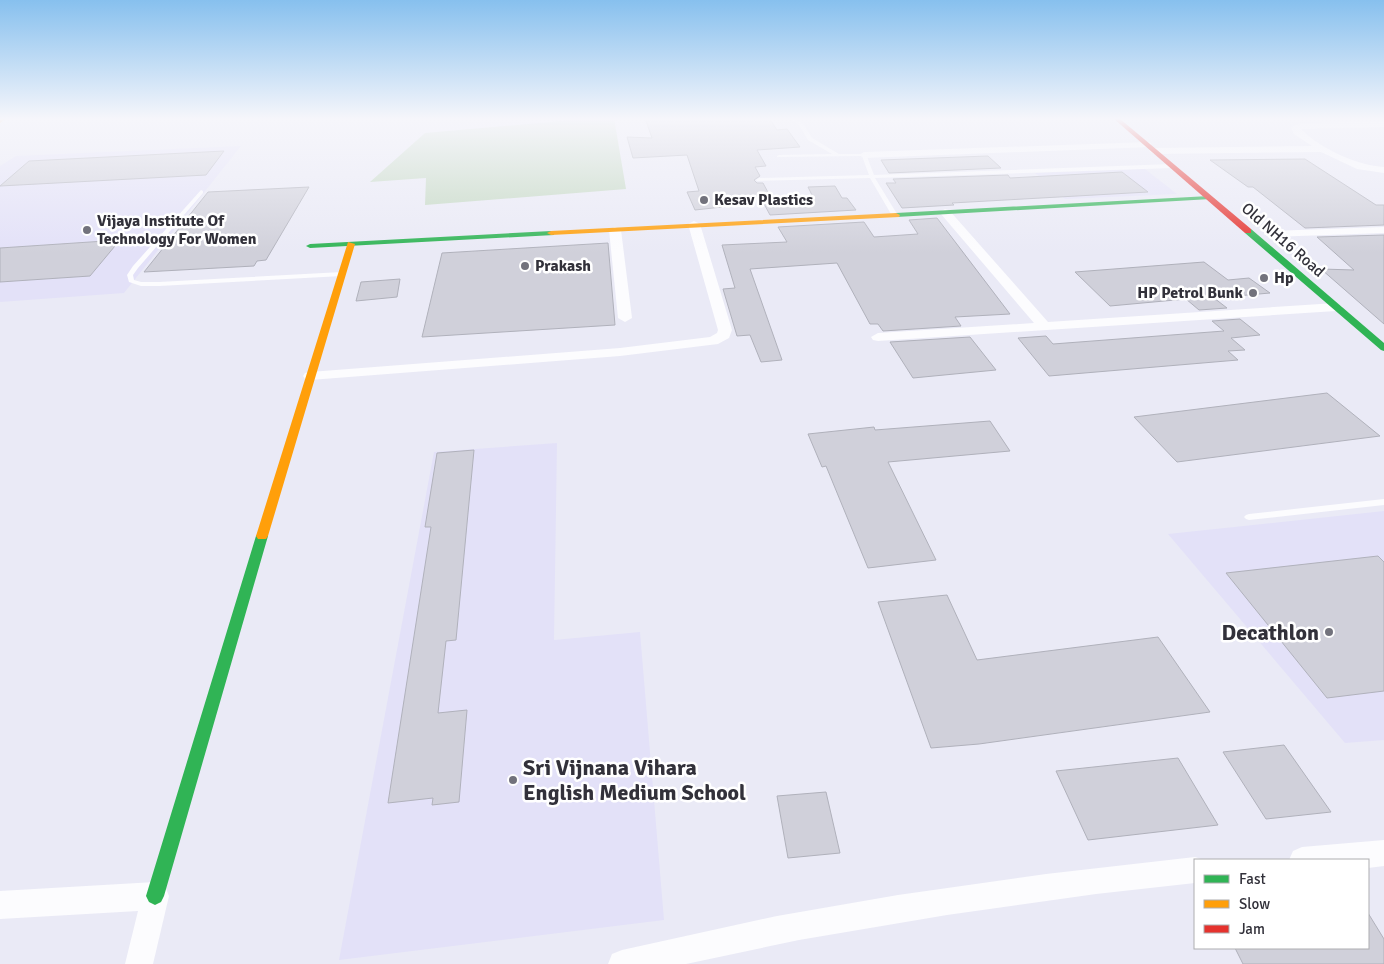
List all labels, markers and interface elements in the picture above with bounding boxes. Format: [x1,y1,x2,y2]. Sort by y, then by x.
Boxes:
place label: Kesav Plastics [714,190,813,210]
marker: Kesav Plastics [698,194,710,206]
street label: Old NH16 Road [1237,198,1329,282]
place label: Vijaya Institute Of Technology For Women [97,211,257,249]
marker: Vijaya Institute Of Technology For Women [81,224,93,236]
place label: Prakash [535,256,591,276]
marker: Prakash [519,260,531,272]
place label: Hp [1274,268,1294,288]
marker: Hp [1258,272,1270,284]
place label: HP Petrol Bunk [1137,283,1244,303]
marker: HP Petrol Bunk [1247,287,1259,299]
place label: Decathlon [1221,619,1319,646]
marker: Decathlon [1323,626,1335,638]
place label: Sri Vijnana Vihara English Medium School [523,754,746,806]
marker: Sri Vijnana Vihara English Medium School [507,774,519,786]
legend [1194,859,1369,949]
text: Fast [1239,870,1266,888]
text: Slow [1239,895,1270,913]
text: Jam [1239,920,1265,938]

